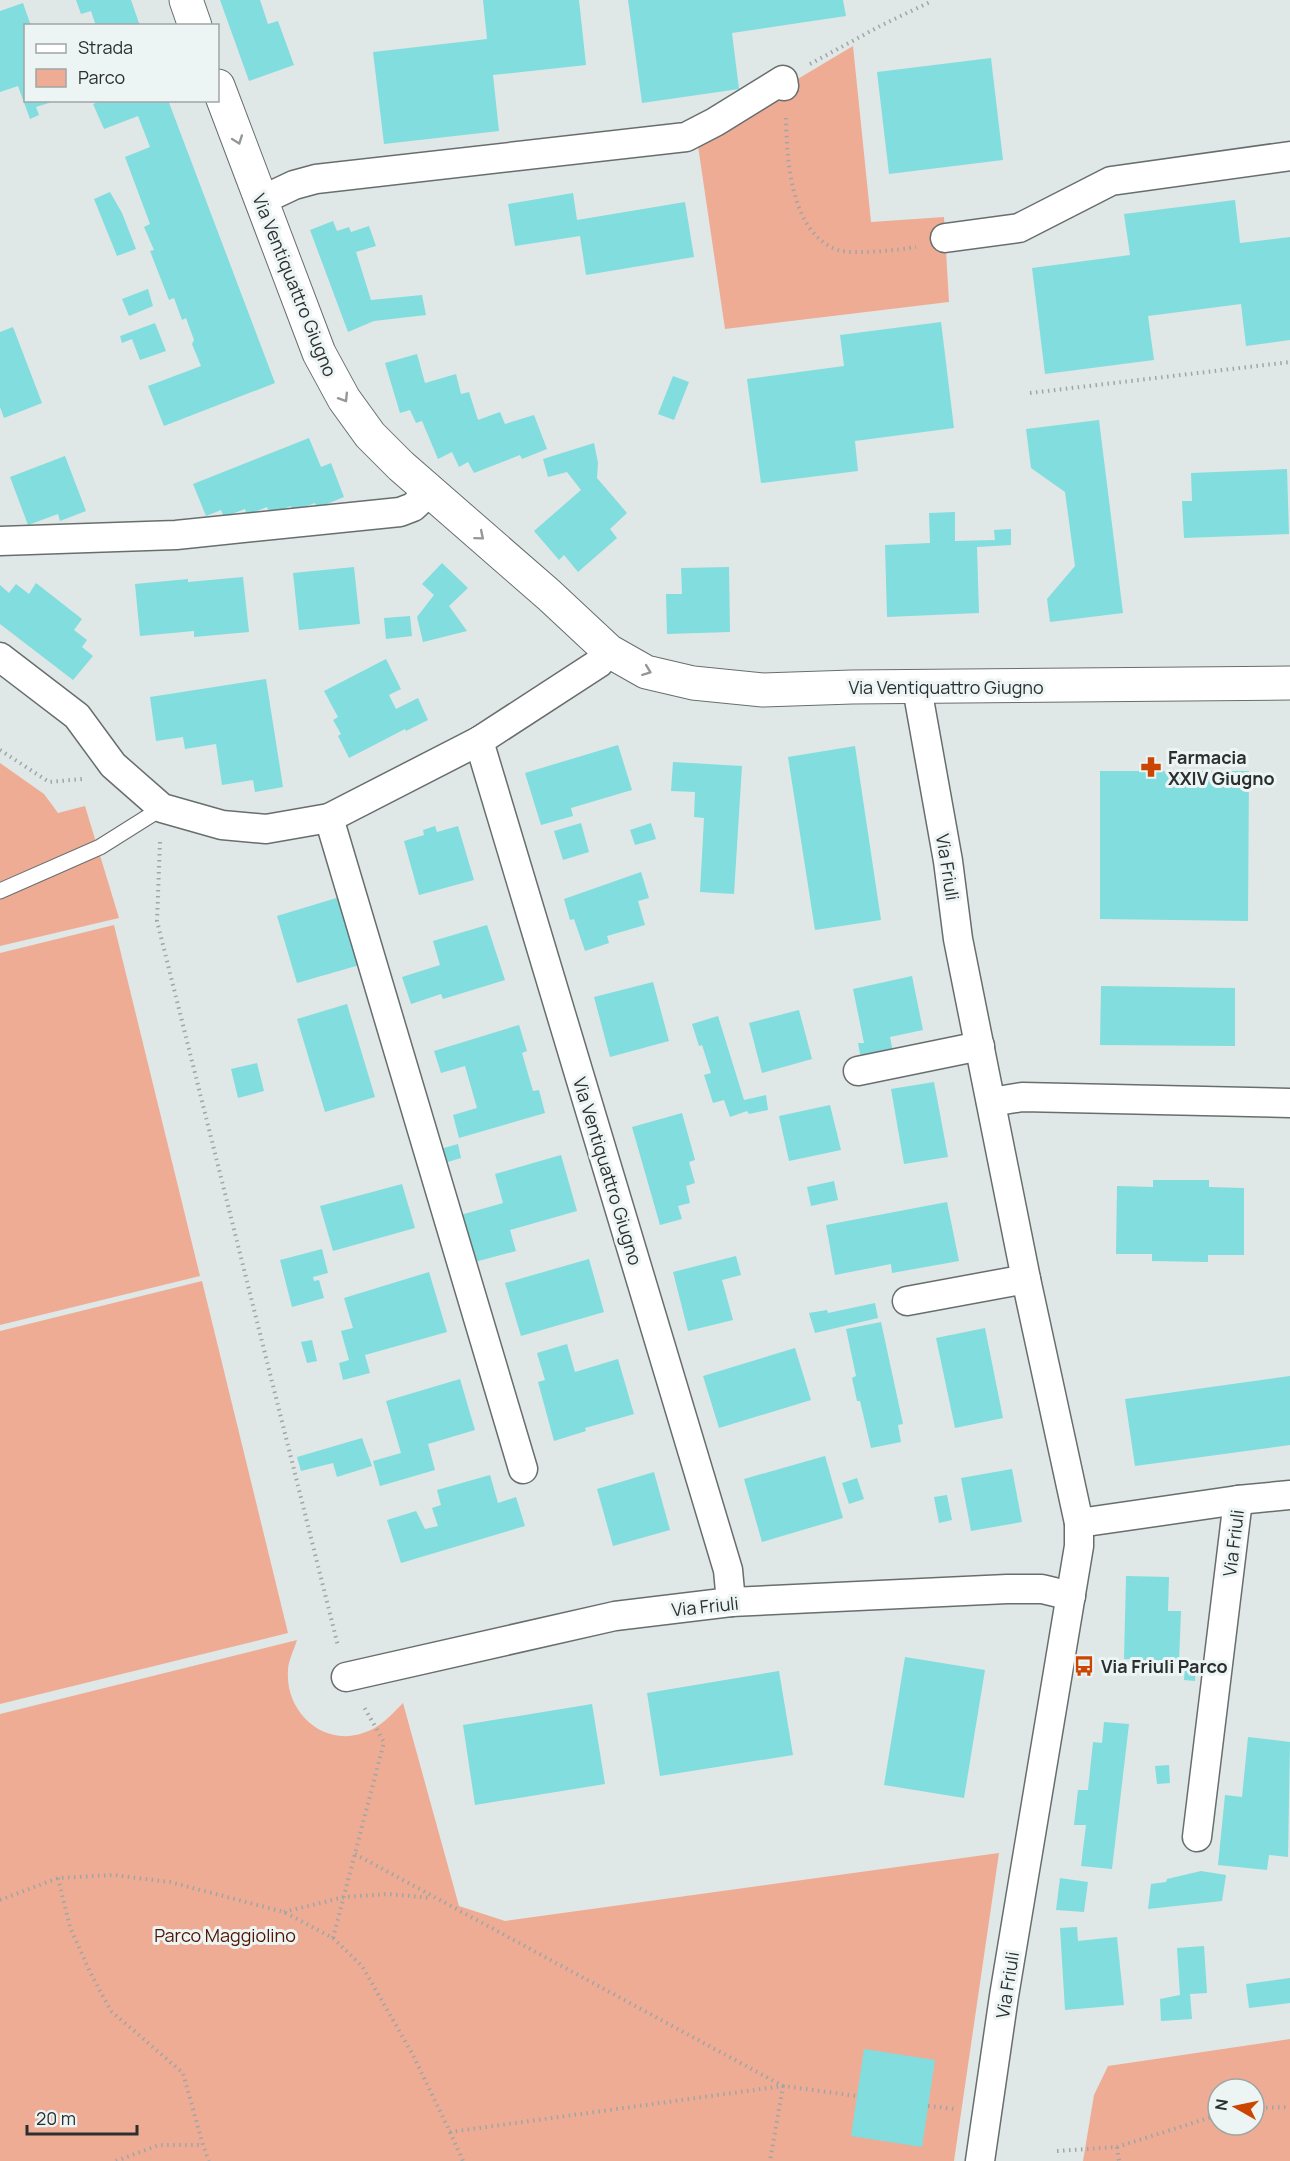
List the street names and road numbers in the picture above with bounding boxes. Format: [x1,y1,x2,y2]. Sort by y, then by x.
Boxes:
street label: Via Ventiquattro Giugno [247,190,343,380]
street label: Via Ventiquattro Giugno [848,675,1044,699]
street label: Via Friuli [931,832,965,902]
street label: Via Ventiquattro Giugno [568,1074,648,1268]
street label: Via Friuli [1217,1508,1249,1578]
street label: Via Friuli [670,1591,740,1621]
street label: Via Friuli [990,1950,1024,2020]

